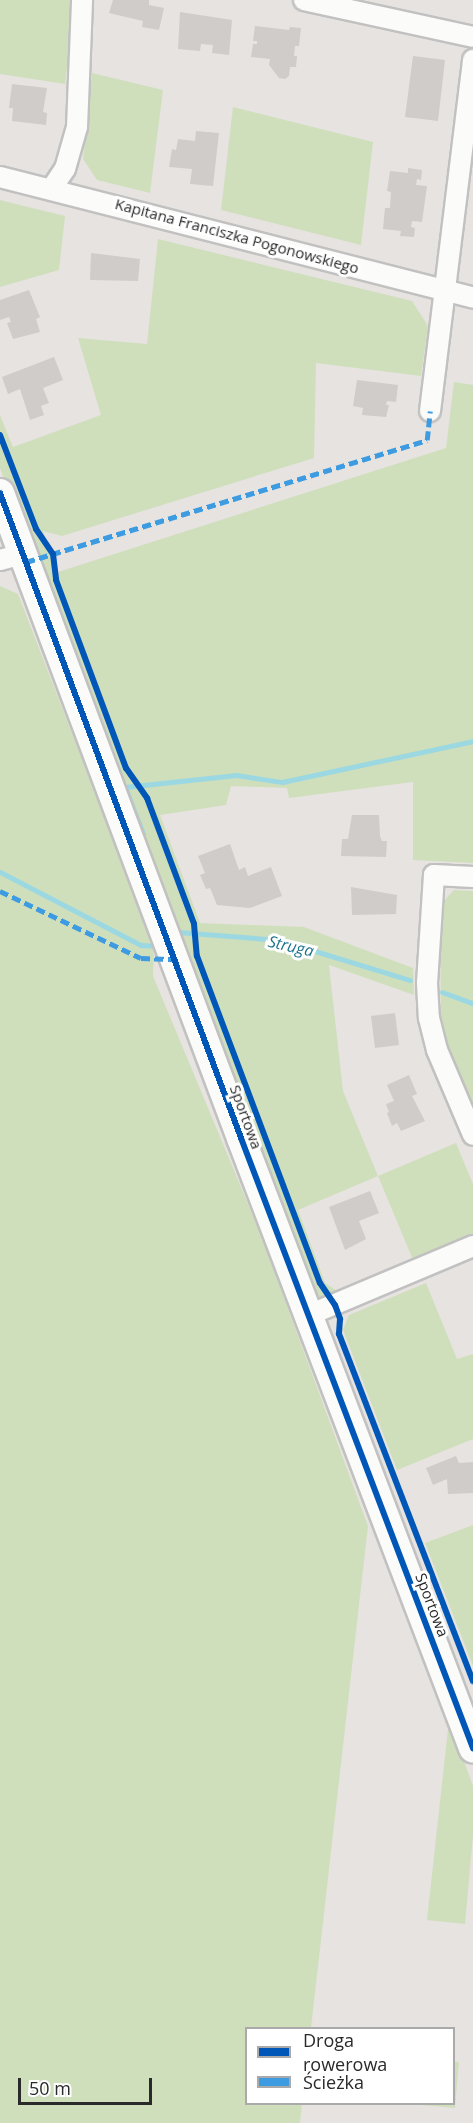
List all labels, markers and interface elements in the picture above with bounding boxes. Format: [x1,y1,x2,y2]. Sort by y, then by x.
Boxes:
street label: Kapitana Franciszka Pogonowskiego [113,195,361,277]
water label: Struga [266,931,316,961]
street label: Sportowa [226,1082,266,1152]
street label: Sportowa [412,1571,452,1639]
legend [245,2027,455,2105]
text: Droga rowerowa [303,2028,387,2076]
scale bar [21,2066,154,2104]
text: Ścieżka [303,2070,364,2094]
text: 50 m [29,2076,71,2100]

